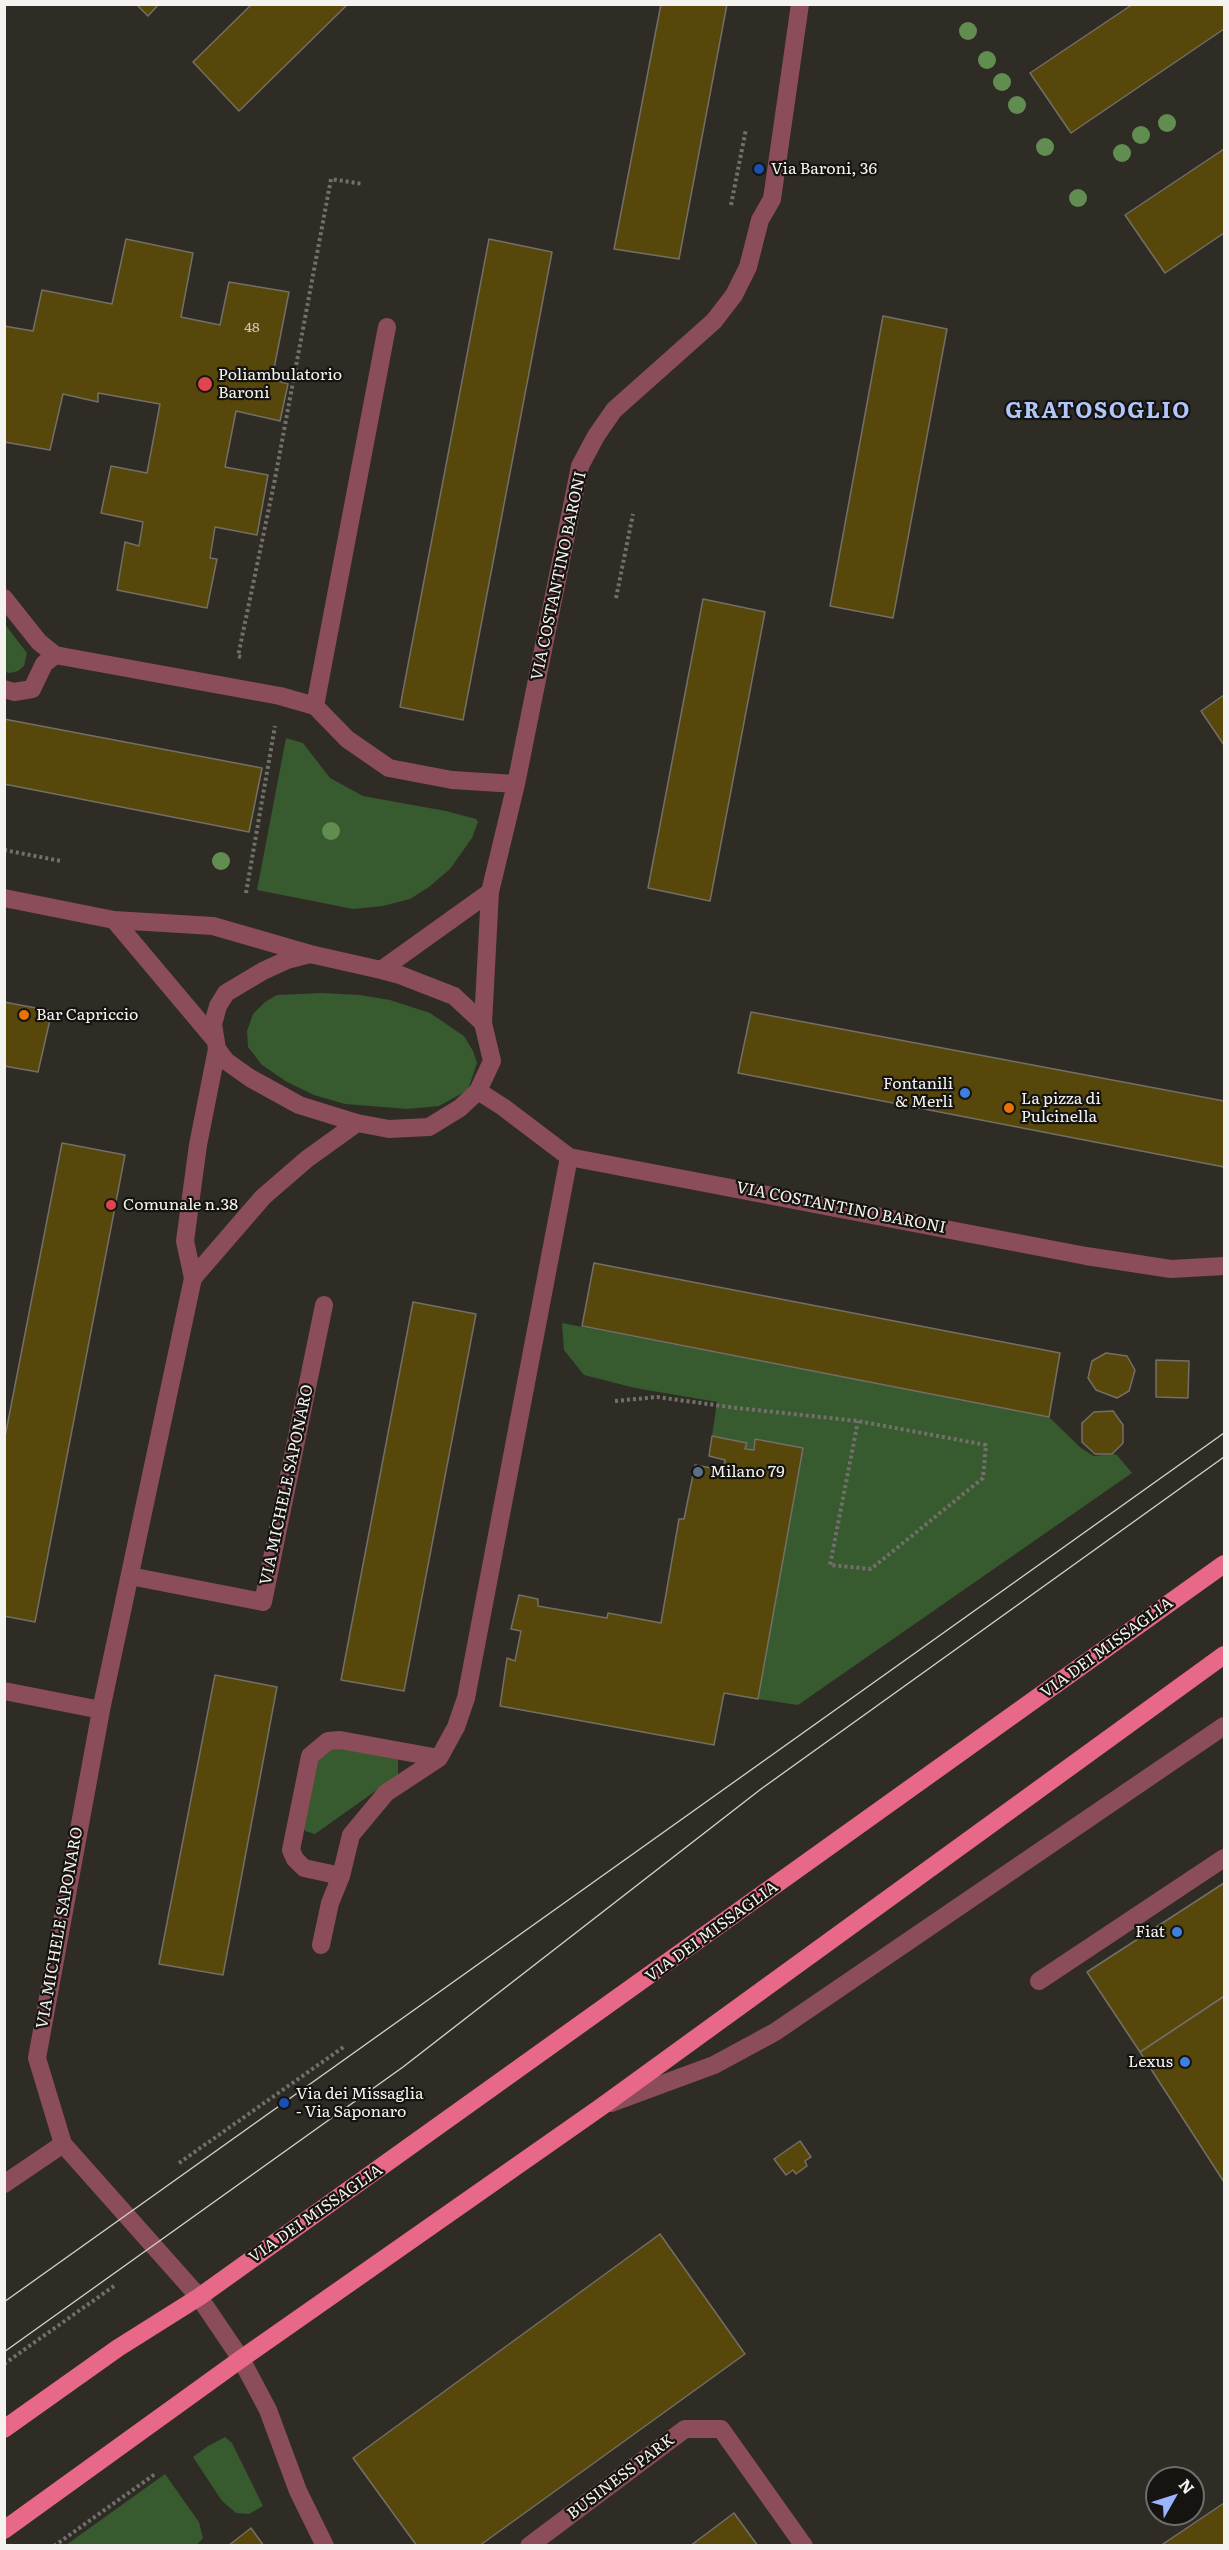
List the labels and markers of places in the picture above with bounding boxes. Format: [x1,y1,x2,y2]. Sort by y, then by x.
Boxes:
place label: Via Baroni, 36 [771,159,877,179]
marker: Via Baroni, 36 [752,162,766,176]
place label: Poliambulatorio Baroni [218,365,342,403]
marker: Poliambulatorio Baroni [196,375,214,393]
place label: Bar Capriccio [36,1005,138,1025]
marker: Bar Capriccio [17,1008,31,1022]
place label: Fontanili & Merli [883,1074,953,1112]
marker: Fontanili & Merli [958,1086,972,1100]
place label: La pizza di Pulcinella [1021,1089,1101,1127]
marker: La pizza di Pulcinella [1002,1101,1016,1115]
place label: Comunale n.38 [123,1195,238,1215]
marker: Comunale n.38 [104,1198,118,1212]
place label: Milano 79 [710,1462,785,1482]
marker: Milano 79 [691,1465,705,1479]
place label: Fiat [1135,1922,1165,1942]
marker: Fiat [1170,1925,1184,1939]
place label: Lexus [1128,2052,1173,2072]
marker: Lexus [1178,2055,1192,2069]
place label: Via dei Missaglia - Via Saponaro [296,2084,424,2122]
marker: Via dei Missaglia - Via Saponaro [277,2096,291,2110]

